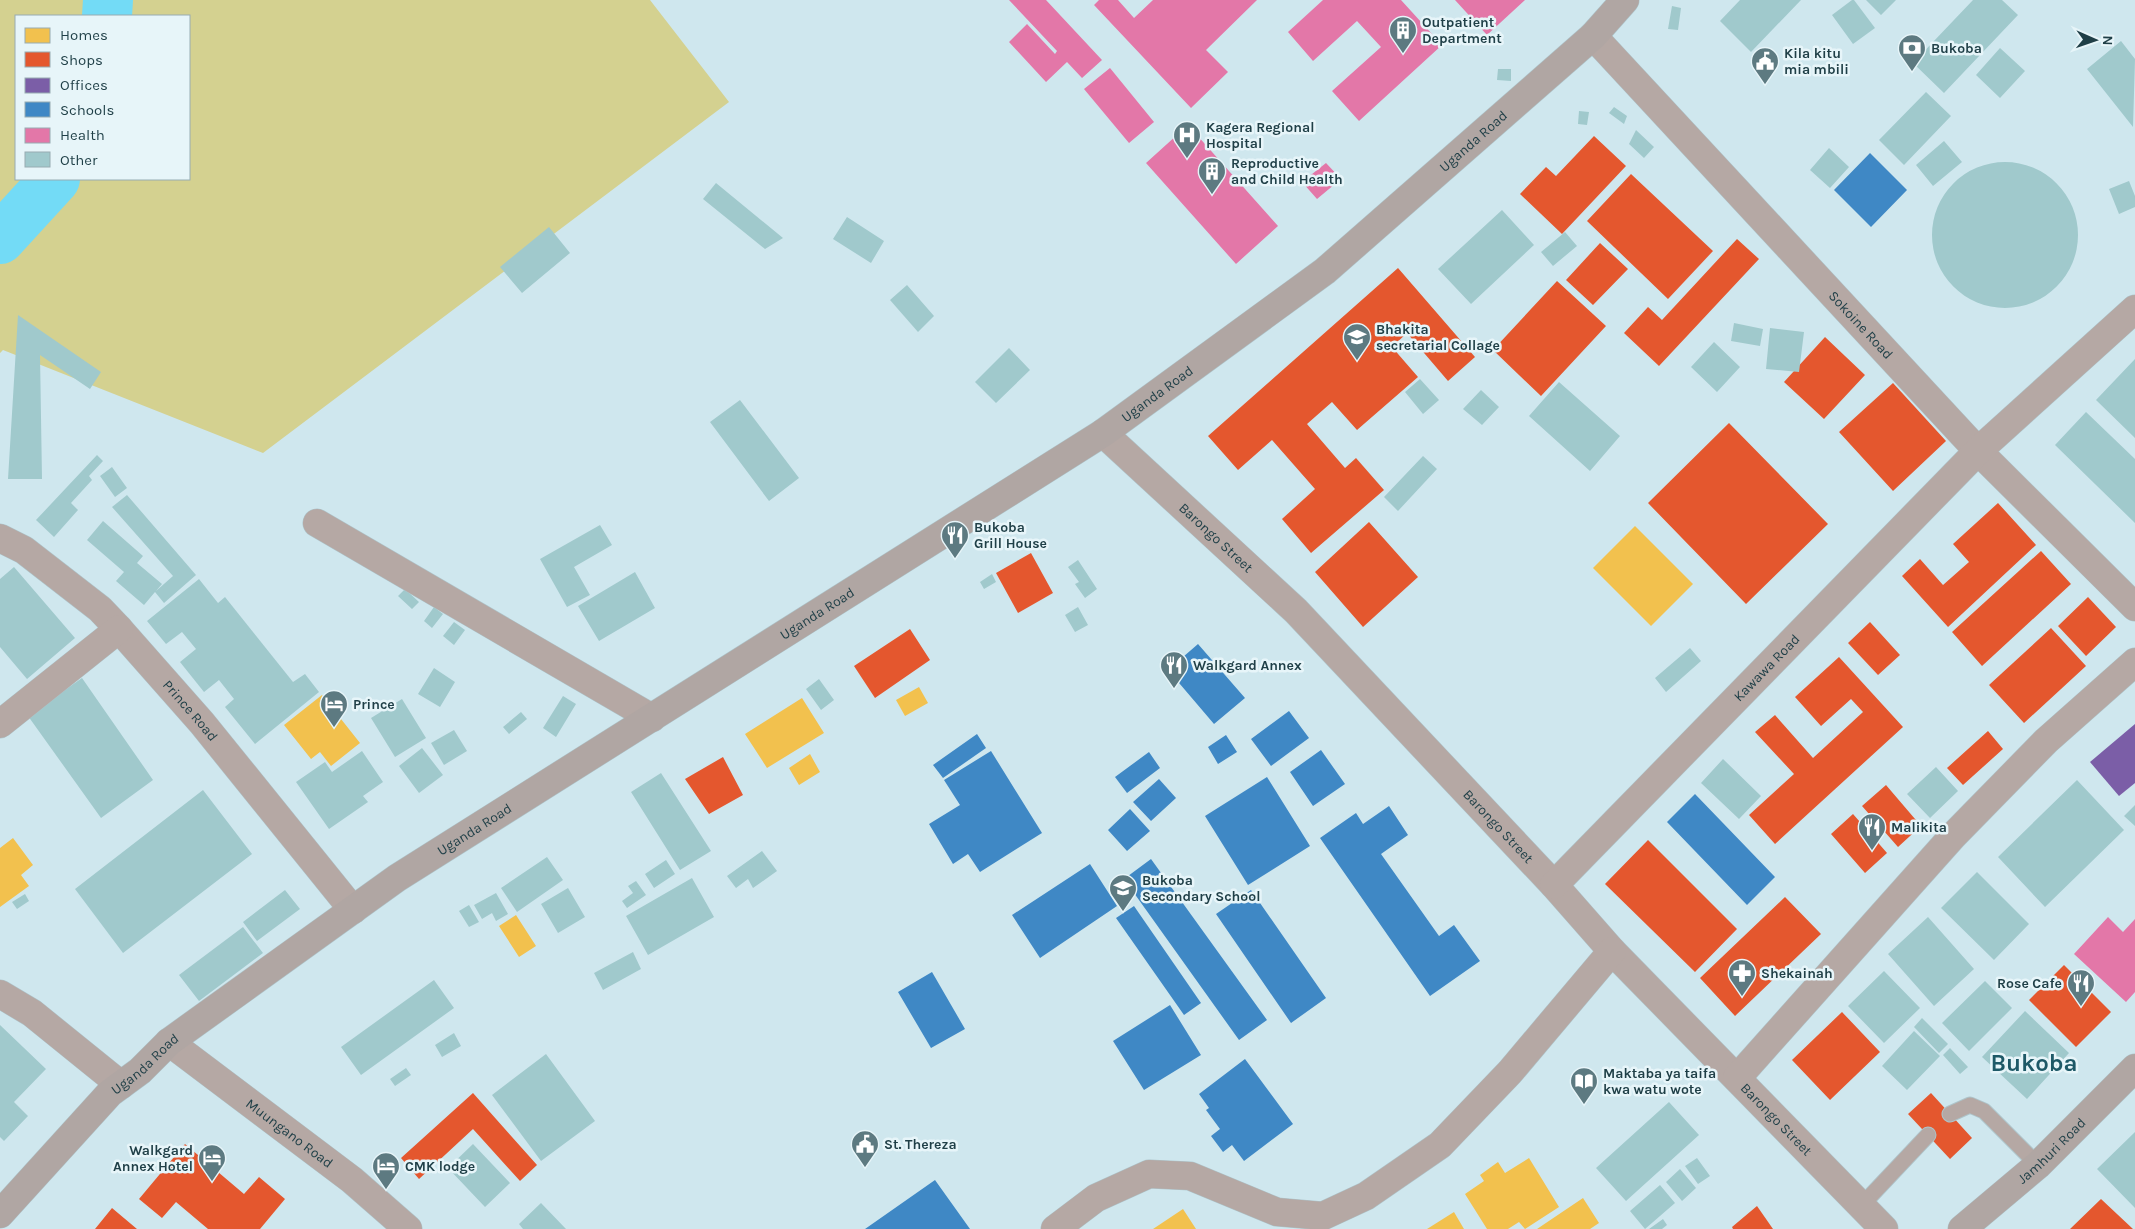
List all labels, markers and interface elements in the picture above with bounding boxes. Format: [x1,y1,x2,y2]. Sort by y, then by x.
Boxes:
place label: Outpatient Department [1422,14,1502,47]
legend [15,15,190,180]
building icon: Outpatient Department [1388,15,1418,54]
north arrow [2070,15,2120,65]
text: Homes [60,26,108,44]
bank icon: Bukoba [1897,33,1927,72]
text: N [2099,35,2116,46]
place label: Bukoba [1931,40,1982,57]
place label: Kila kitu mia mbili [1784,45,1849,78]
public building icon: Kila kitu mia mbili [1750,46,1780,85]
text: Shops [60,51,103,69]
text: Offices [60,76,108,94]
text: Schools [60,101,114,119]
street label: Uganda Road [1436,107,1511,176]
place label: Kagera Regional Hospital [1206,119,1314,152]
hospital icon: Kagera Regional Hospital [1172,120,1202,159]
text: Health [60,126,105,144]
text: Other [60,151,98,169]
place label: Reproductive and Child Health [1231,155,1343,188]
building icon: Reproductive and Child Health [1197,156,1227,195]
street label: Sokoine Road [1825,287,1896,363]
place label: Bhakita secretarial Collage [1376,321,1500,354]
school or university icon: Bhakita secretarial Collage [1342,322,1372,361]
street label: Uganda Road [1118,362,1197,426]
street label: Barongo Street [1175,499,1257,576]
place label: Bukoba Grill House [974,519,1047,552]
restaurant icon: Bukoba Grill House [940,520,970,559]
street label: Uganda Road [777,584,858,644]
street label: Kawawa Road [1730,631,1803,705]
restaurant icon: Walkgard Annex [1159,650,1189,689]
place label: Walkgard Annex [1193,657,1302,674]
street label: Prince Road [159,677,221,745]
hotel icon: Prince [319,689,349,728]
place label: Prince [353,696,395,713]
street label: Barongo Street [1459,786,1537,867]
street label: Uganda Road [434,800,515,859]
restaurant icon: Malikita [1857,812,1887,851]
place label: Malikita [1891,819,1947,836]
place label: Bukoba Secondary School [1142,872,1260,905]
school or university icon: Bukoba Secondary School [1108,873,1138,912]
pharmacy icon: Shekainah [1727,958,1757,997]
place label: Shekainah [1761,965,1833,982]
restaurant icon: Rose Cafe [2066,968,2096,1007]
place label: Rose Cafe [1997,975,2062,992]
street label: Uganda Road [108,1030,182,1098]
district label: Bukoba [1990,1049,2078,1077]
place label: Maktaba ya taifa kwa watu wote [1603,1065,1716,1098]
library icon: Maktaba ya taifa kwa watu wote [1569,1066,1599,1105]
street label: Barongo Street [1737,1080,1815,1159]
street label: Muungano Road [242,1095,336,1172]
street label: Jamhuri Road [2014,1114,2089,1188]
public building icon: St. Thereza [850,1129,880,1168]
place label: St. Thereza [884,1136,957,1153]
place label: Walkgard Annex Hotel [113,1142,193,1175]
hotel icon: Walkgard Annex Hotel [197,1143,227,1182]
hotel icon: CMK lodge [371,1151,401,1190]
place label: CMK lodge [405,1158,475,1175]

